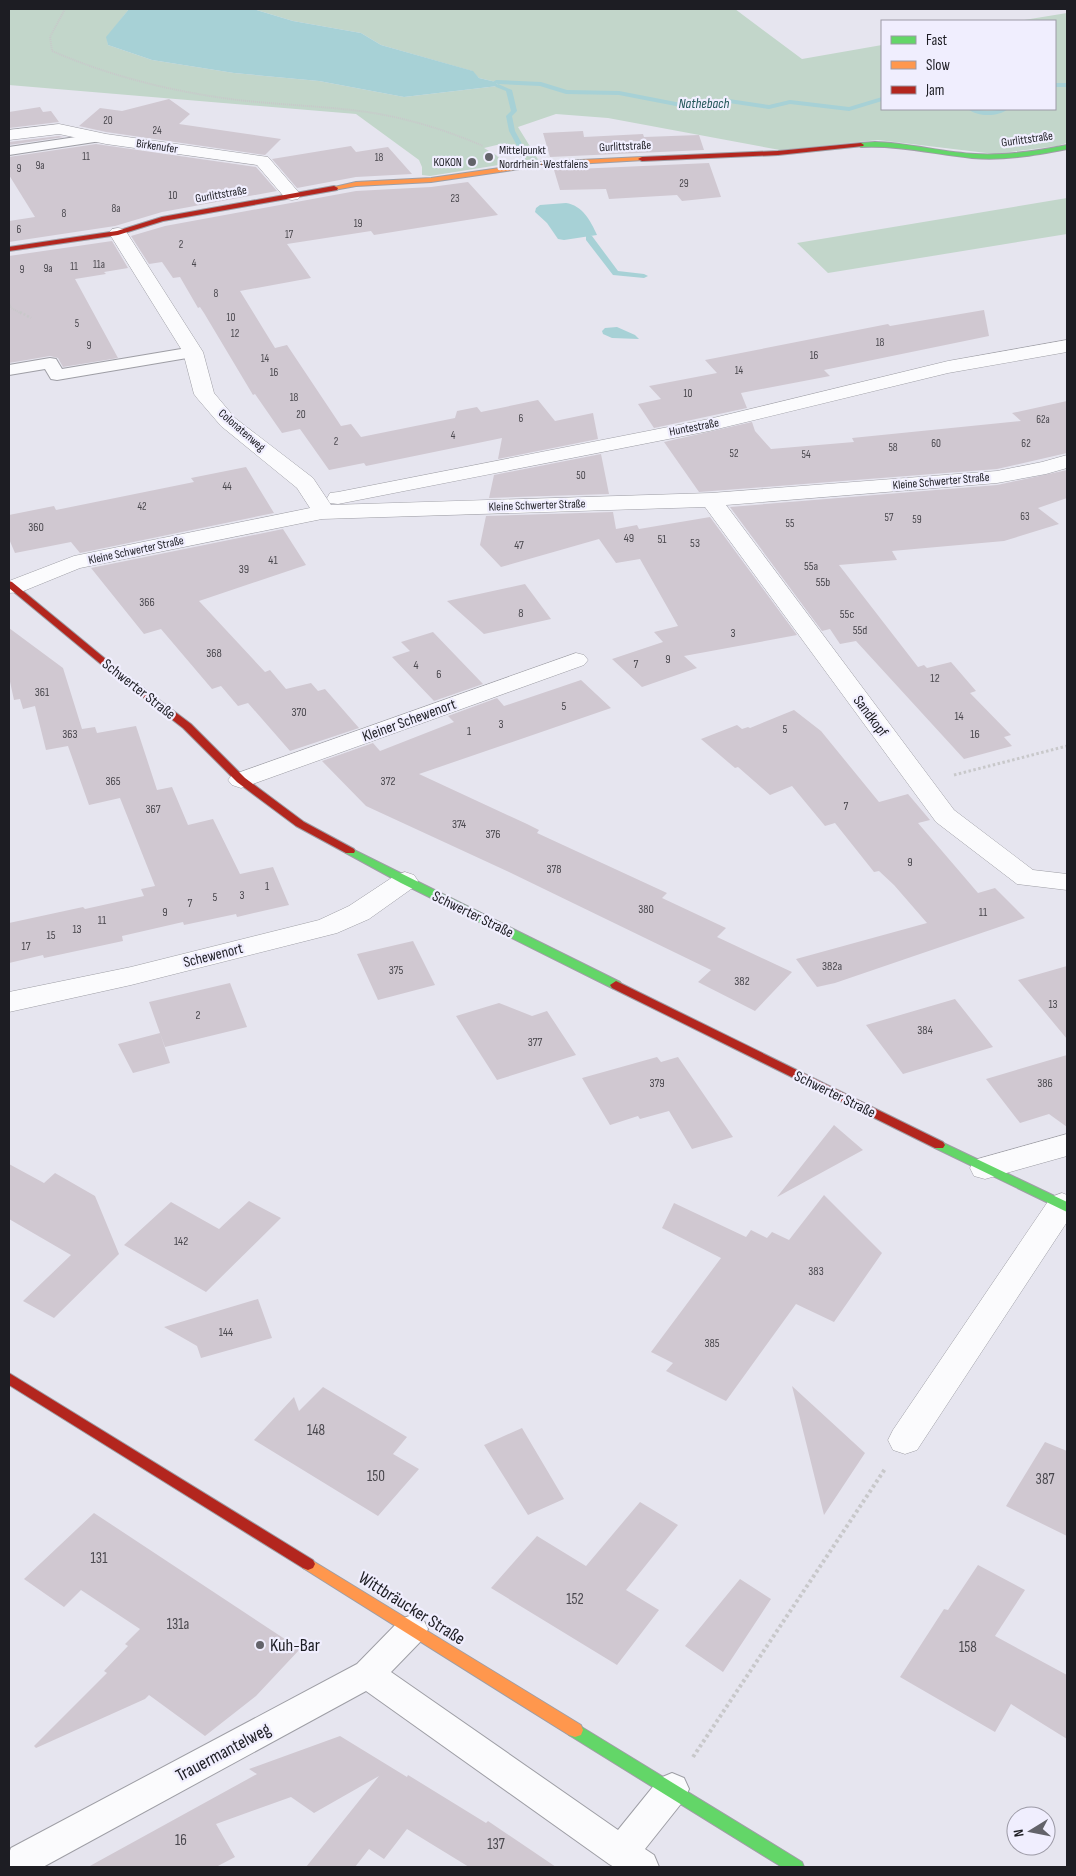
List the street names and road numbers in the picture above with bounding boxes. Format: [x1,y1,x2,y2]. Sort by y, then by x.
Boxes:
street label: Gurlittstraße [1000,128,1054,151]
street label: Birkenufer [135,136,179,157]
street label: Gurlittstraße [599,138,652,155]
street label: Gurlittstraße [194,183,248,206]
street label: Colonatenweg [215,406,268,455]
street label: Huntestraße [668,415,720,440]
street label: Kleine Schwerter Straße [892,470,990,493]
street label: Kleine Schwerter Straße [488,496,586,515]
street label: Kleine Schwerter Straße [87,533,185,568]
street label: Schwerter Straße [98,655,179,724]
street label: Sandkopf [849,692,893,741]
street label: Kleiner Schewenort [360,695,459,746]
street label: Schwerter Straße [429,887,517,942]
street label: Schewenort [181,939,245,972]
street label: Schwerter Straße [791,1067,879,1122]
street label: Wittbräucker Straße [355,1567,469,1650]
street label: Trauermantelweg [172,1719,274,1786]

